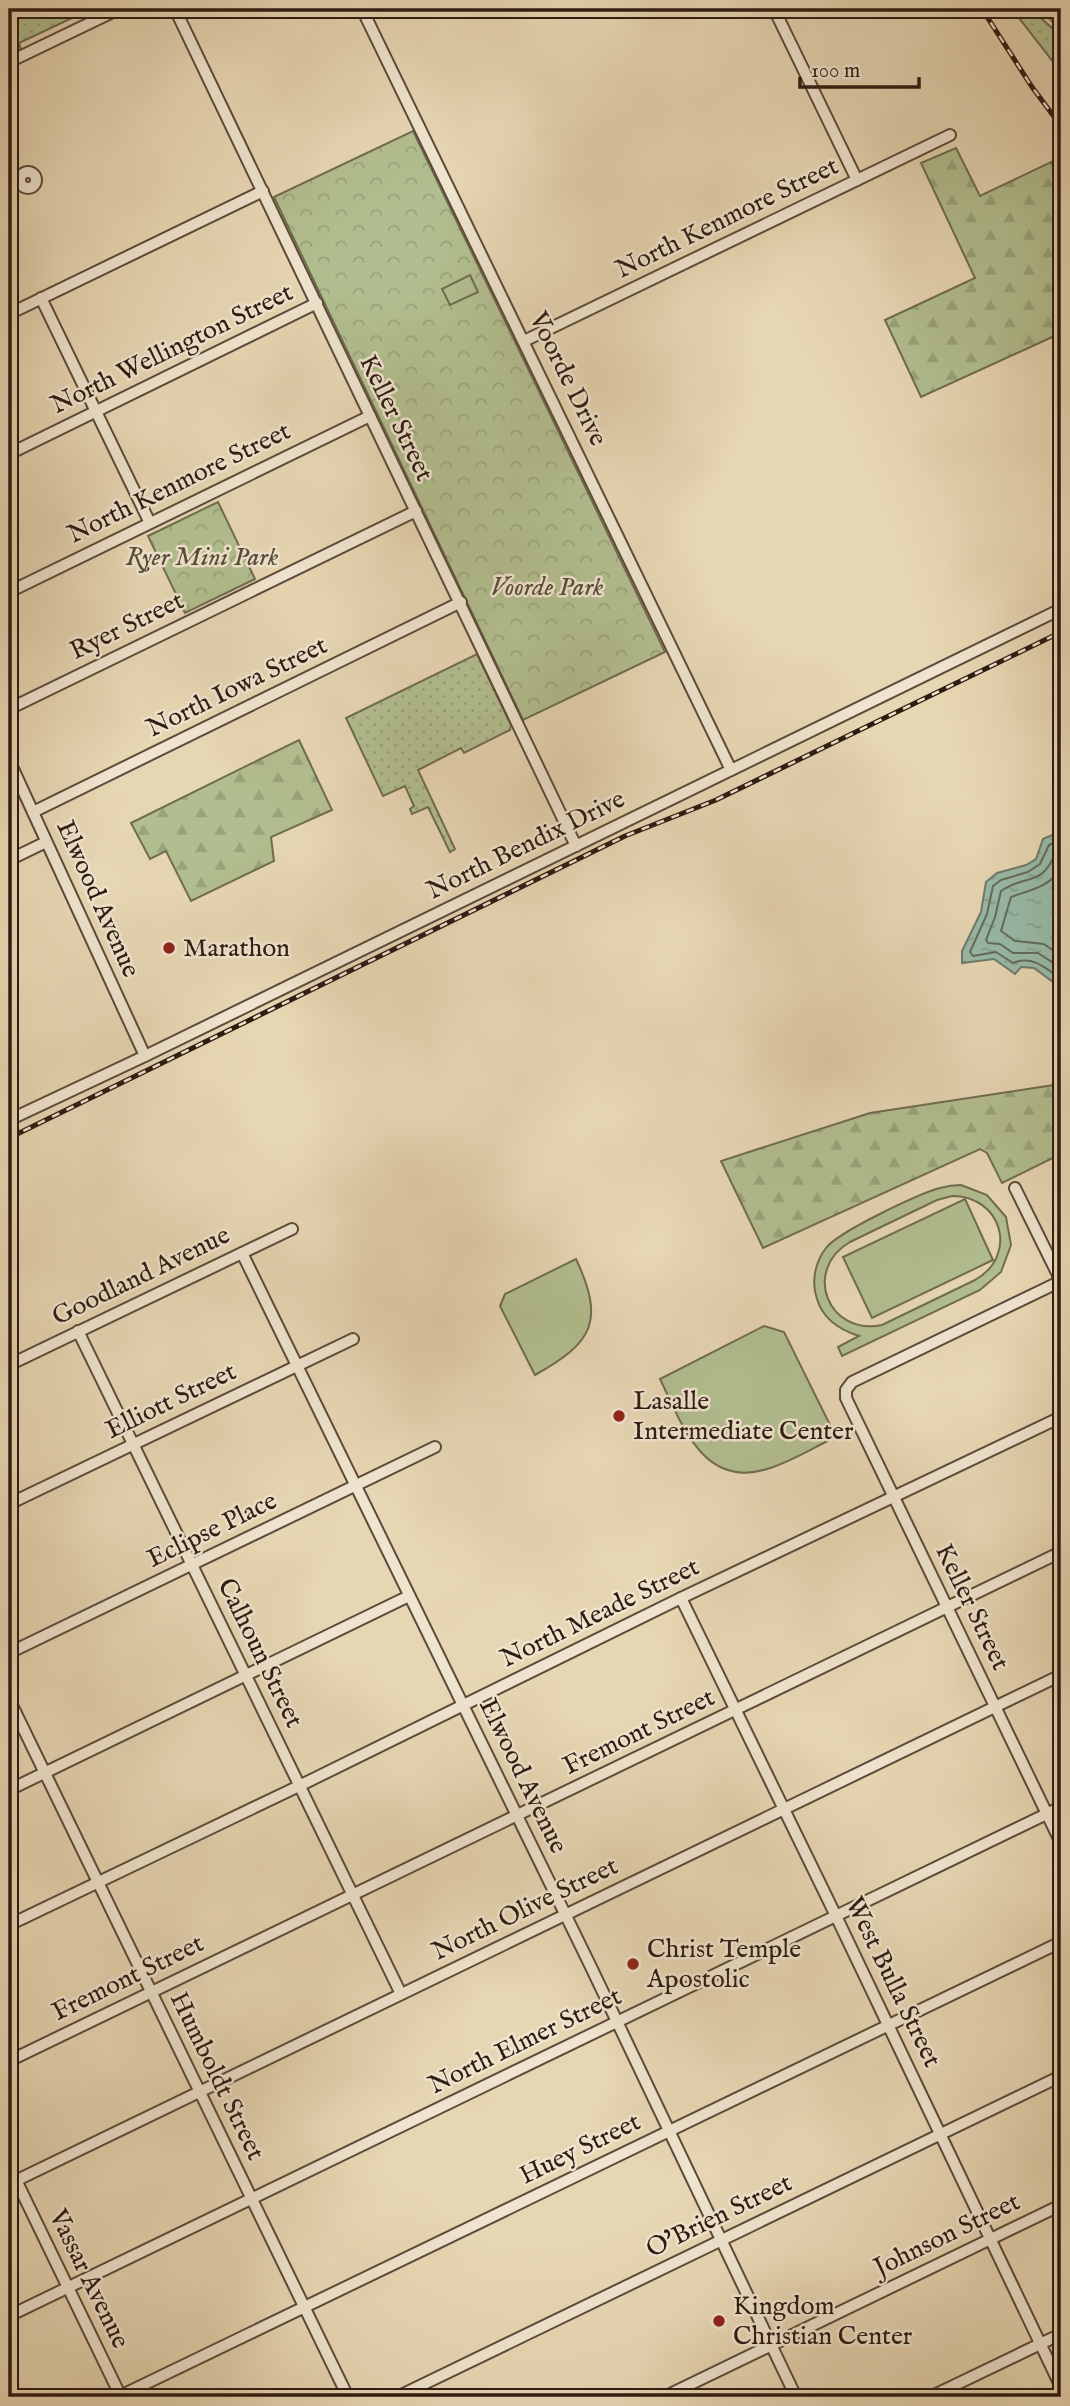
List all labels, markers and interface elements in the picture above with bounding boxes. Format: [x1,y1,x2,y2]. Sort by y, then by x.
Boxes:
scale bar [800,46,920,90]
text: 100 m [811,58,860,85]
street label: North Kenmore Street [610,150,844,286]
street label: North Wellington Street [46,276,298,422]
street label: Voorde Drive [521,306,615,452]
street label: Keller Street [351,349,441,487]
street label: North Kenmore Street [62,415,296,551]
park label: Ryer Mini Park [126,541,279,574]
park label: Voorde Park [491,571,604,604]
street label: Ryer Street [64,584,190,668]
street label: North Iowa Street [141,629,333,745]
street label: North Bendix Drive [422,783,631,907]
street label: Elwood Avenue [49,815,147,983]
place label: Marathon [183,932,290,965]
marker: Marathon [161,940,177,956]
street label: Goodland Avenue [47,1219,235,1333]
street label: Elliott Street [100,1355,242,1447]
place label: Lasalle Intermediate Center [633,1385,854,1448]
marker: Lasalle Intermediate Center [611,1408,627,1424]
street label: Eclipse Place [142,1484,282,1576]
street label: Keller Street [927,1538,1017,1676]
street label: North Meade Street [495,1551,705,1675]
street label: Calhoun Street [210,1573,310,1733]
street label: Fremont Street [558,1681,720,1783]
street label: Elwood Avenue [471,1693,575,1859]
street label: North Olive Street [427,1850,623,1968]
street label: West Bulla Street [837,1891,949,2073]
street label: Fremont Street [47,1927,209,2029]
place label: Christ Temple Apostolic [646,1933,801,1996]
marker: Christ Temple Apostolic [625,1956,641,1972]
street label: North Elmer Street [423,1980,627,2102]
street label: Humboldt Street [162,1986,272,2166]
street label: Huey Street [514,2106,646,2192]
street label: O'Brien Street [641,2166,797,2266]
street label: Johnson Street [866,2185,1026,2286]
street label: Vassar Avenue [41,2203,137,2354]
place label: Kingdom Christian Center [733,2290,913,2353]
marker: Kingdom Christian Center [711,2313,727,2329]

